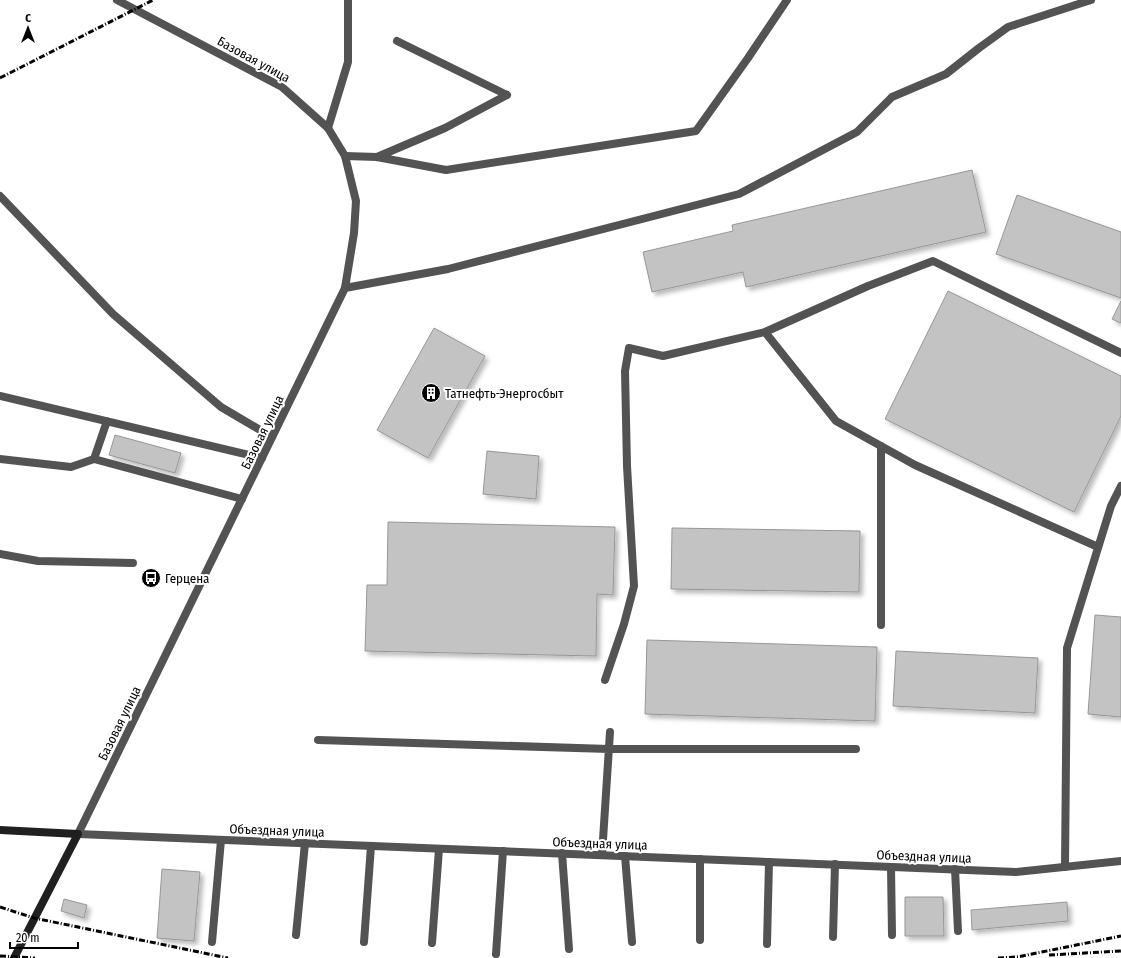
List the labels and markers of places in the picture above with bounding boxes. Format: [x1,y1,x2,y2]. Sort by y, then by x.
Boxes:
building icon: Татнефть-Энергосбыт [420,382,442,404]
place label: Татнефть-Энергосбыт [445,386,564,401]
bus stop icon: Герцена [140,567,162,589]
place label: Герцена [165,571,210,586]

